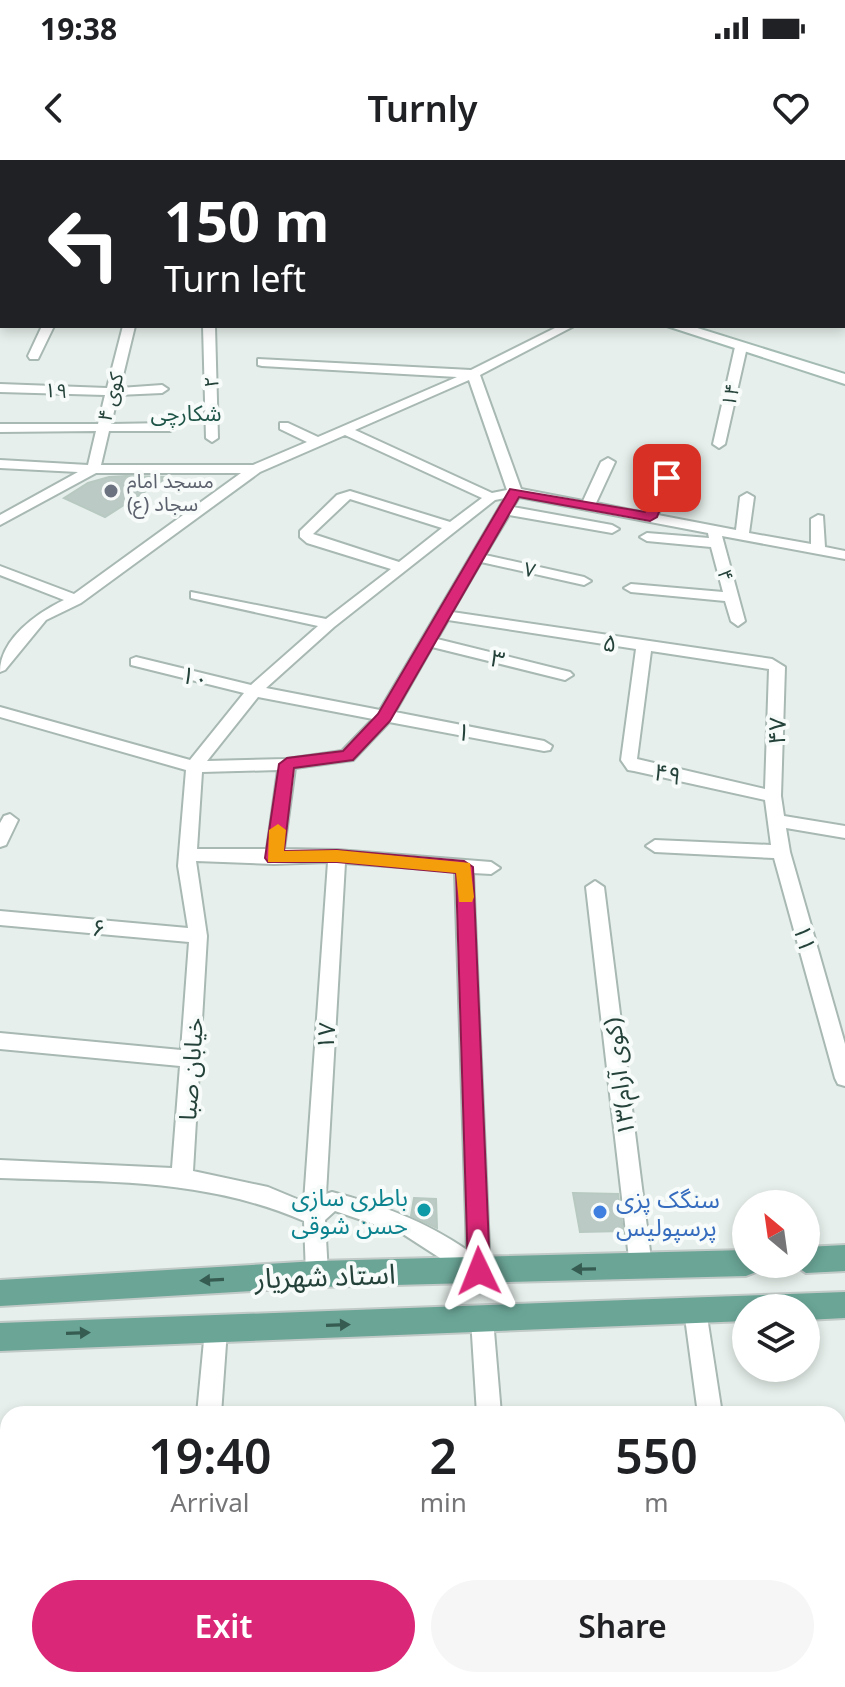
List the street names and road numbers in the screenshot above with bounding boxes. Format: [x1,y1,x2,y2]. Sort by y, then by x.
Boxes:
street label: کوی ۴ [91,369,130,424]
street label: ۱۹ [44,376,68,404]
street label: ۲ [197,376,225,388]
street label: ۱۴ [714,381,746,409]
street label: ۷ [522,555,539,584]
street label: ۴ [711,566,741,584]
street label: ۵ [601,625,619,659]
street label: ۳ [487,640,509,676]
street label: ۱۰ [178,657,212,695]
street label: ۱ [454,714,474,748]
street label: ۴۷ [759,716,793,745]
street label: ۴۹ [651,754,685,792]
street label: ۶ [91,910,107,944]
street label: ۱۱ [786,920,826,956]
street label: خیابان صبا [170,1016,210,1122]
street label: ۱۳(کوی آرام) [594,1016,645,1138]
street label: ۱۷ [308,1021,342,1051]
street label: استاد شهریار [253,1254,396,1296]

